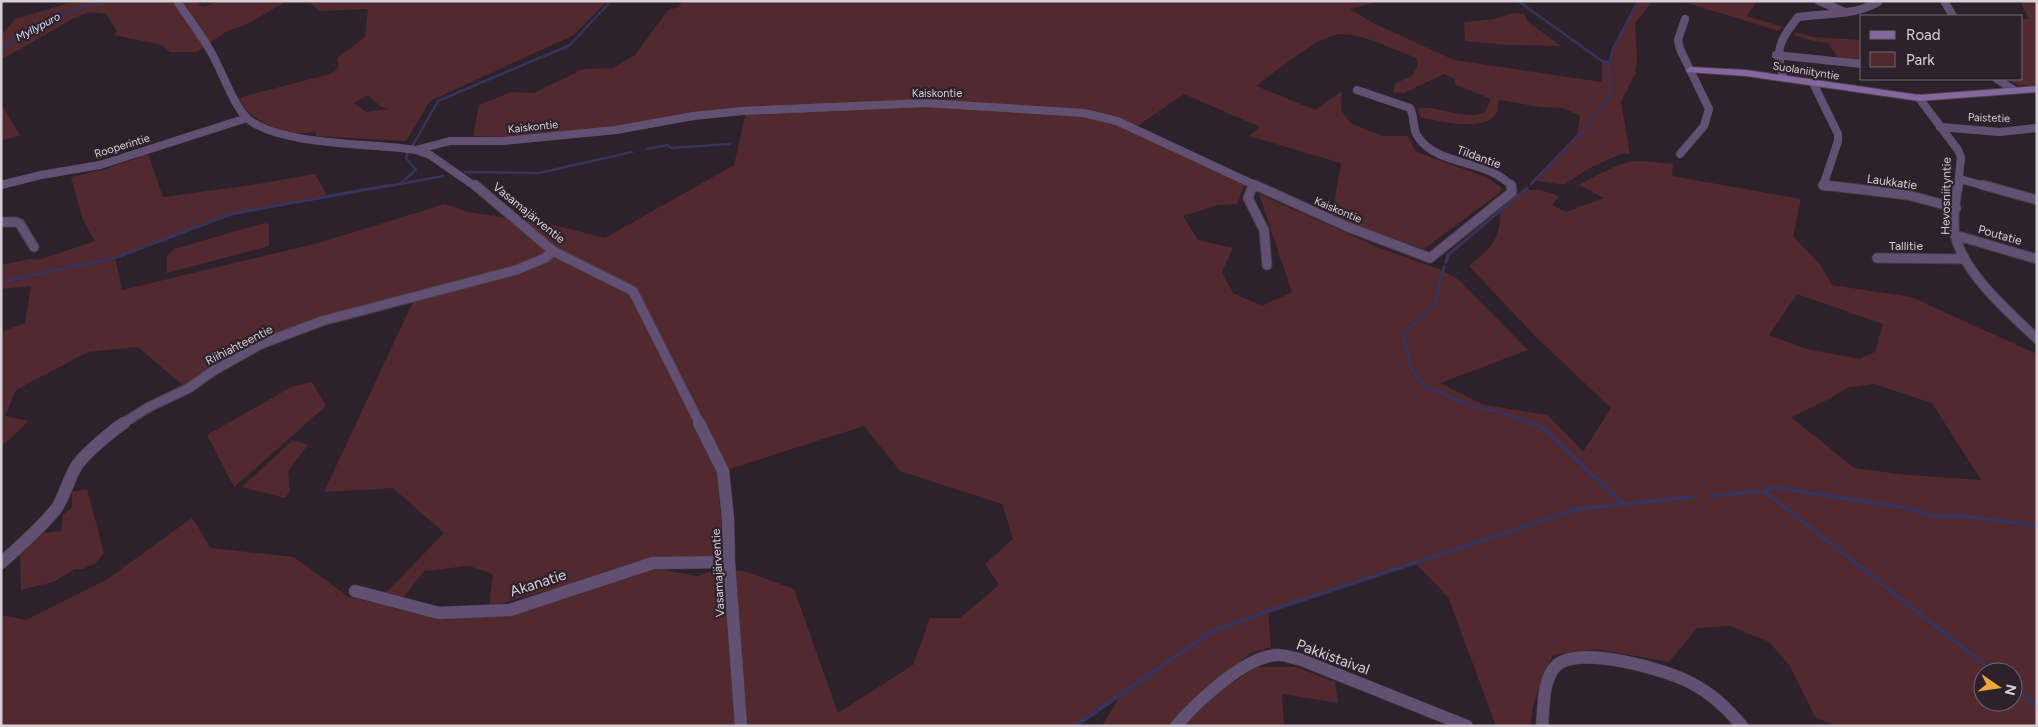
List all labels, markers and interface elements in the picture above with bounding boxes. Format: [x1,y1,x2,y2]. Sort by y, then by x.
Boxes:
water label: Myllypuro [14,10,63,44]
legend [1860,15,2023,80]
text: Road [1906,26,1941,44]
text: Park [1906,51,1935,69]
street label: Suolaniityntie [1772,59,1840,83]
street label: Kaiskontie [912,87,962,100]
street label: Paistetie [1968,111,2010,125]
street label: Kaiskontie [507,118,559,136]
street label: Rooperintie [93,131,151,161]
street label: Tildantie [1455,143,1503,172]
street label: Hevosniityntie [1938,157,1954,235]
street label: Laukkatie [1866,172,1918,193]
street label: Vasamajärventie [490,180,568,247]
street label: Kaiskontie [1312,194,1364,226]
street label: Poutatie [1976,222,2024,248]
street label: Tallitie [1889,239,1923,253]
street label: Riihiahteentie [203,322,275,368]
street label: Vasamajärventie [709,528,727,618]
street label: Akanatie [508,565,568,601]
street label: Pakkistaival [1294,635,1372,679]
north arrow [1973,662,2023,712]
text: N [2001,683,2020,697]

